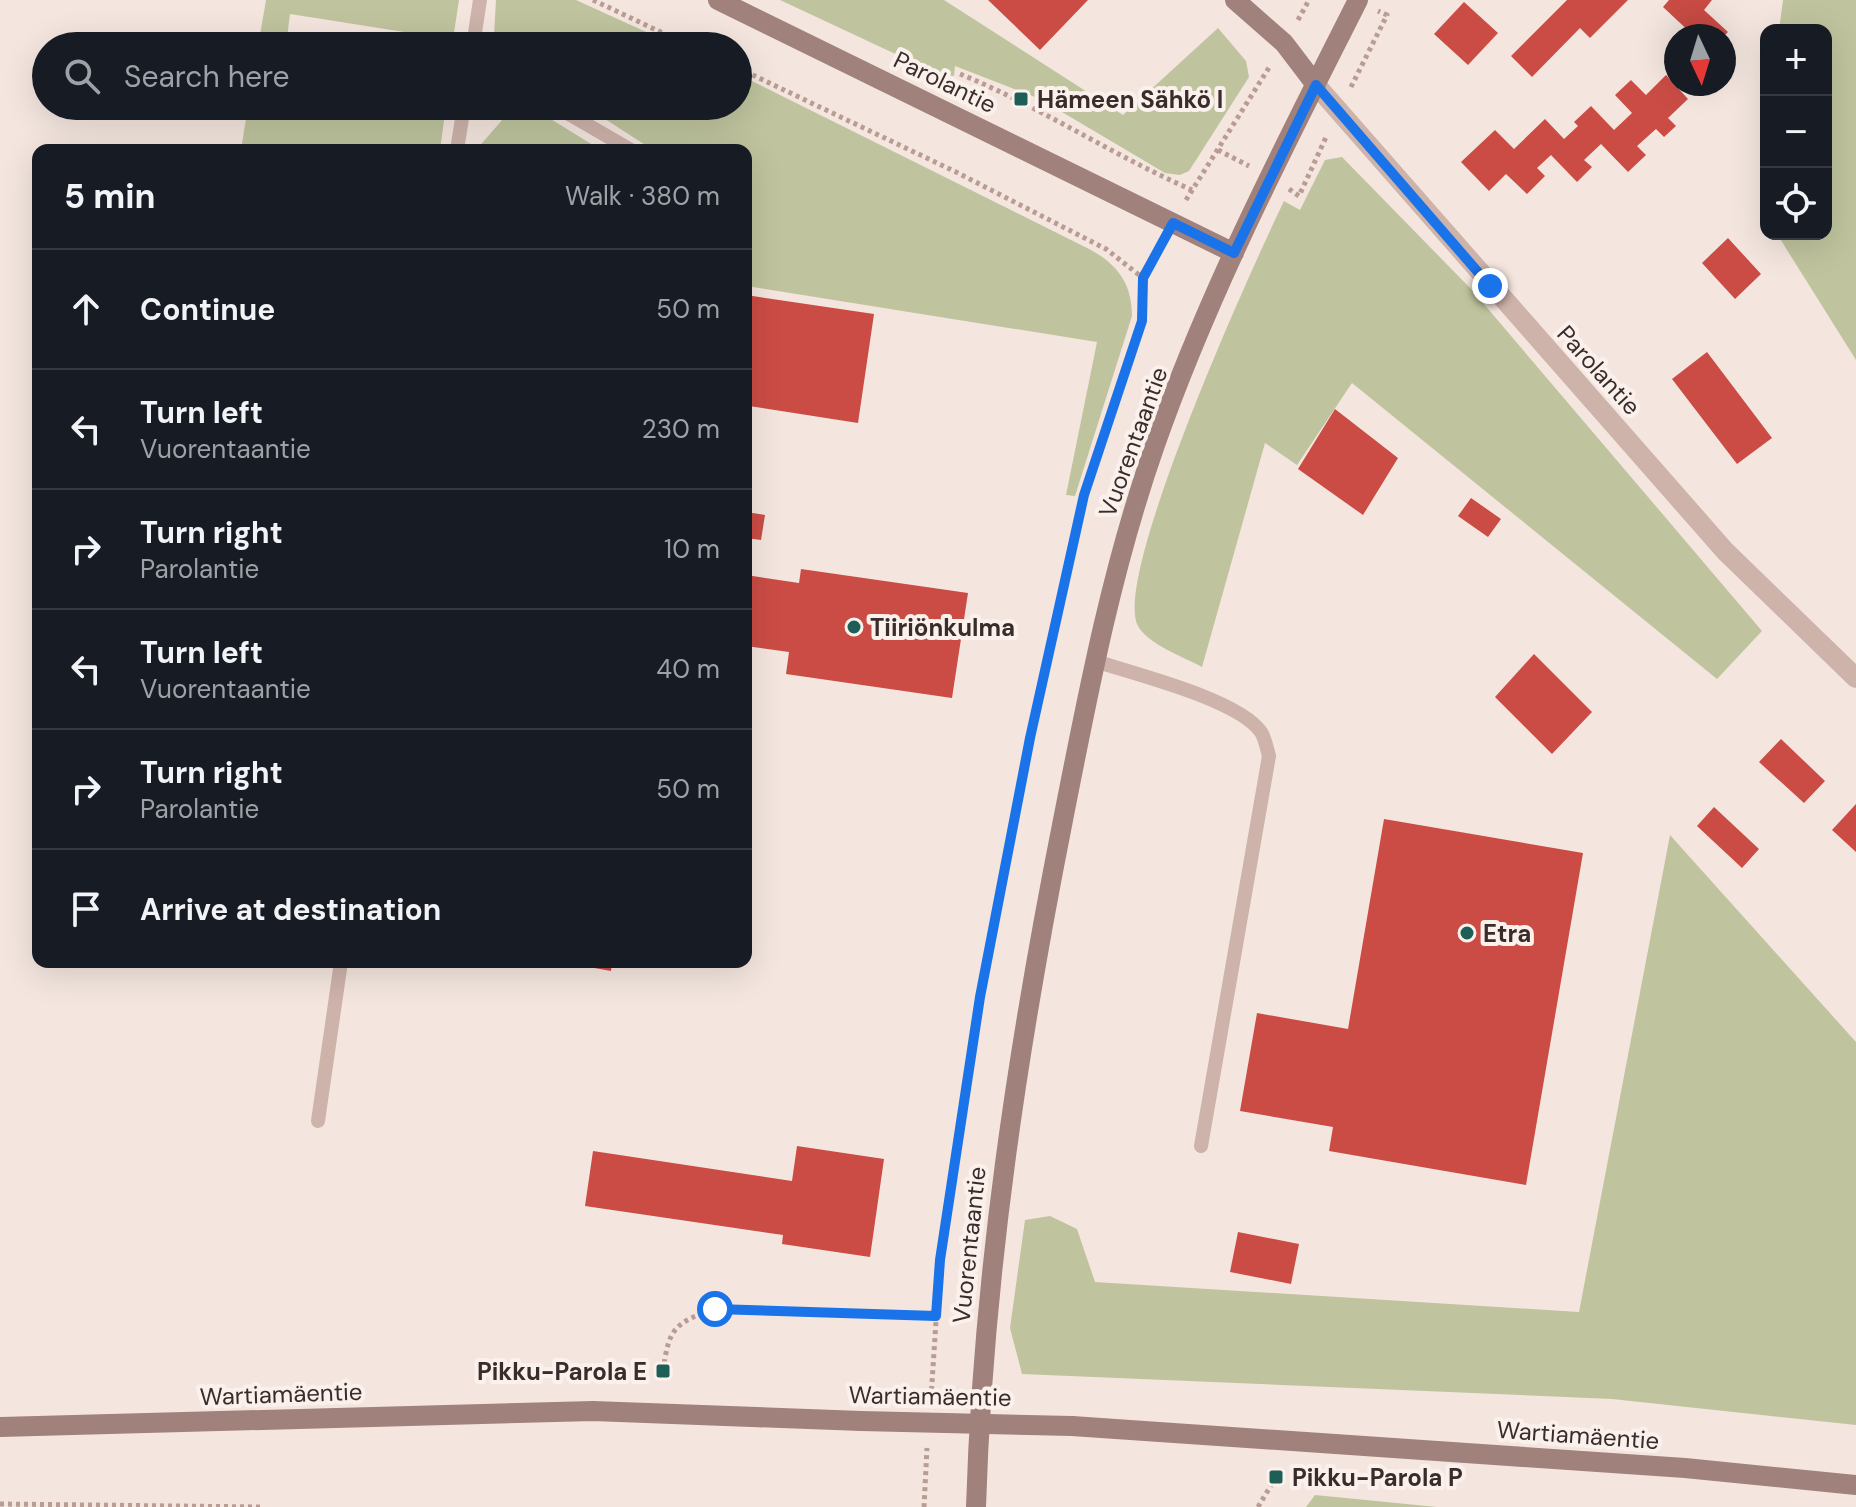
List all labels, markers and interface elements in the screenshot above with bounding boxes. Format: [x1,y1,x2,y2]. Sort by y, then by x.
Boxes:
north arrow [1664,24,1736,96]
map controls [1760,24,1832,240]
button: + [1760,24,1832,96]
search box [32,32,752,120]
street label: Parolantie [889,44,1001,120]
icon: search [60,54,104,98]
text: Search here [124,57,290,96]
place label: Hämeen Sähkö I [1037,84,1223,115]
marker: Hämeen Sähkö I [1012,90,1030,108]
button: − [1760,96,1832,168]
button: locate [1760,168,1832,240]
text: 5 min [64,174,155,219]
text: Walk · 380 m [565,179,720,213]
route end [1472,268,1508,304]
icon: ahead [64,287,108,331]
text: Continue [140,290,275,329]
text: 50 m [656,292,720,326]
street label: Parolantie [1551,319,1647,421]
street label: Vuorentaantie [1091,363,1175,521]
text: Turn left [140,393,263,432]
icon: left [64,407,108,451]
text: 230 m [642,412,720,446]
text: Vuorentaantie [140,432,311,466]
text: Turn right [140,513,283,552]
icon: right [64,527,108,571]
text: 10 m [664,532,720,566]
text: Parolantie [140,552,259,586]
place label: Tiiriönkulma [870,612,1015,643]
marker: Tiiriönkulma [845,618,863,636]
text: Turn left [140,633,263,672]
icon: left [64,647,108,691]
text: 40 m [656,652,720,686]
text: Vuorentaantie [140,672,311,706]
text: Turn right [140,753,283,792]
icon: right [64,767,108,811]
text: 50 m [656,772,720,806]
text: Parolantie [140,792,259,826]
icon: arrive [64,887,108,931]
text: Arrive at destination [140,890,441,929]
place label: Etra [1483,918,1531,949]
marker: Etra [1458,924,1476,942]
street label: Vuorentaantie [945,1165,993,1325]
route start [697,1291,733,1327]
place label: Pikku-Parola E [477,1356,647,1387]
marker: Pikku-Parola E [654,1362,672,1380]
street label: Wartiamäentie [199,1376,363,1412]
street label: Wartiamäentie [848,1379,1012,1413]
street label: Wartiamäentie [1496,1414,1660,1456]
place label: Pikku-Parola P [1292,1462,1463,1493]
marker: Pikku-Parola P [1267,1468,1285,1486]

